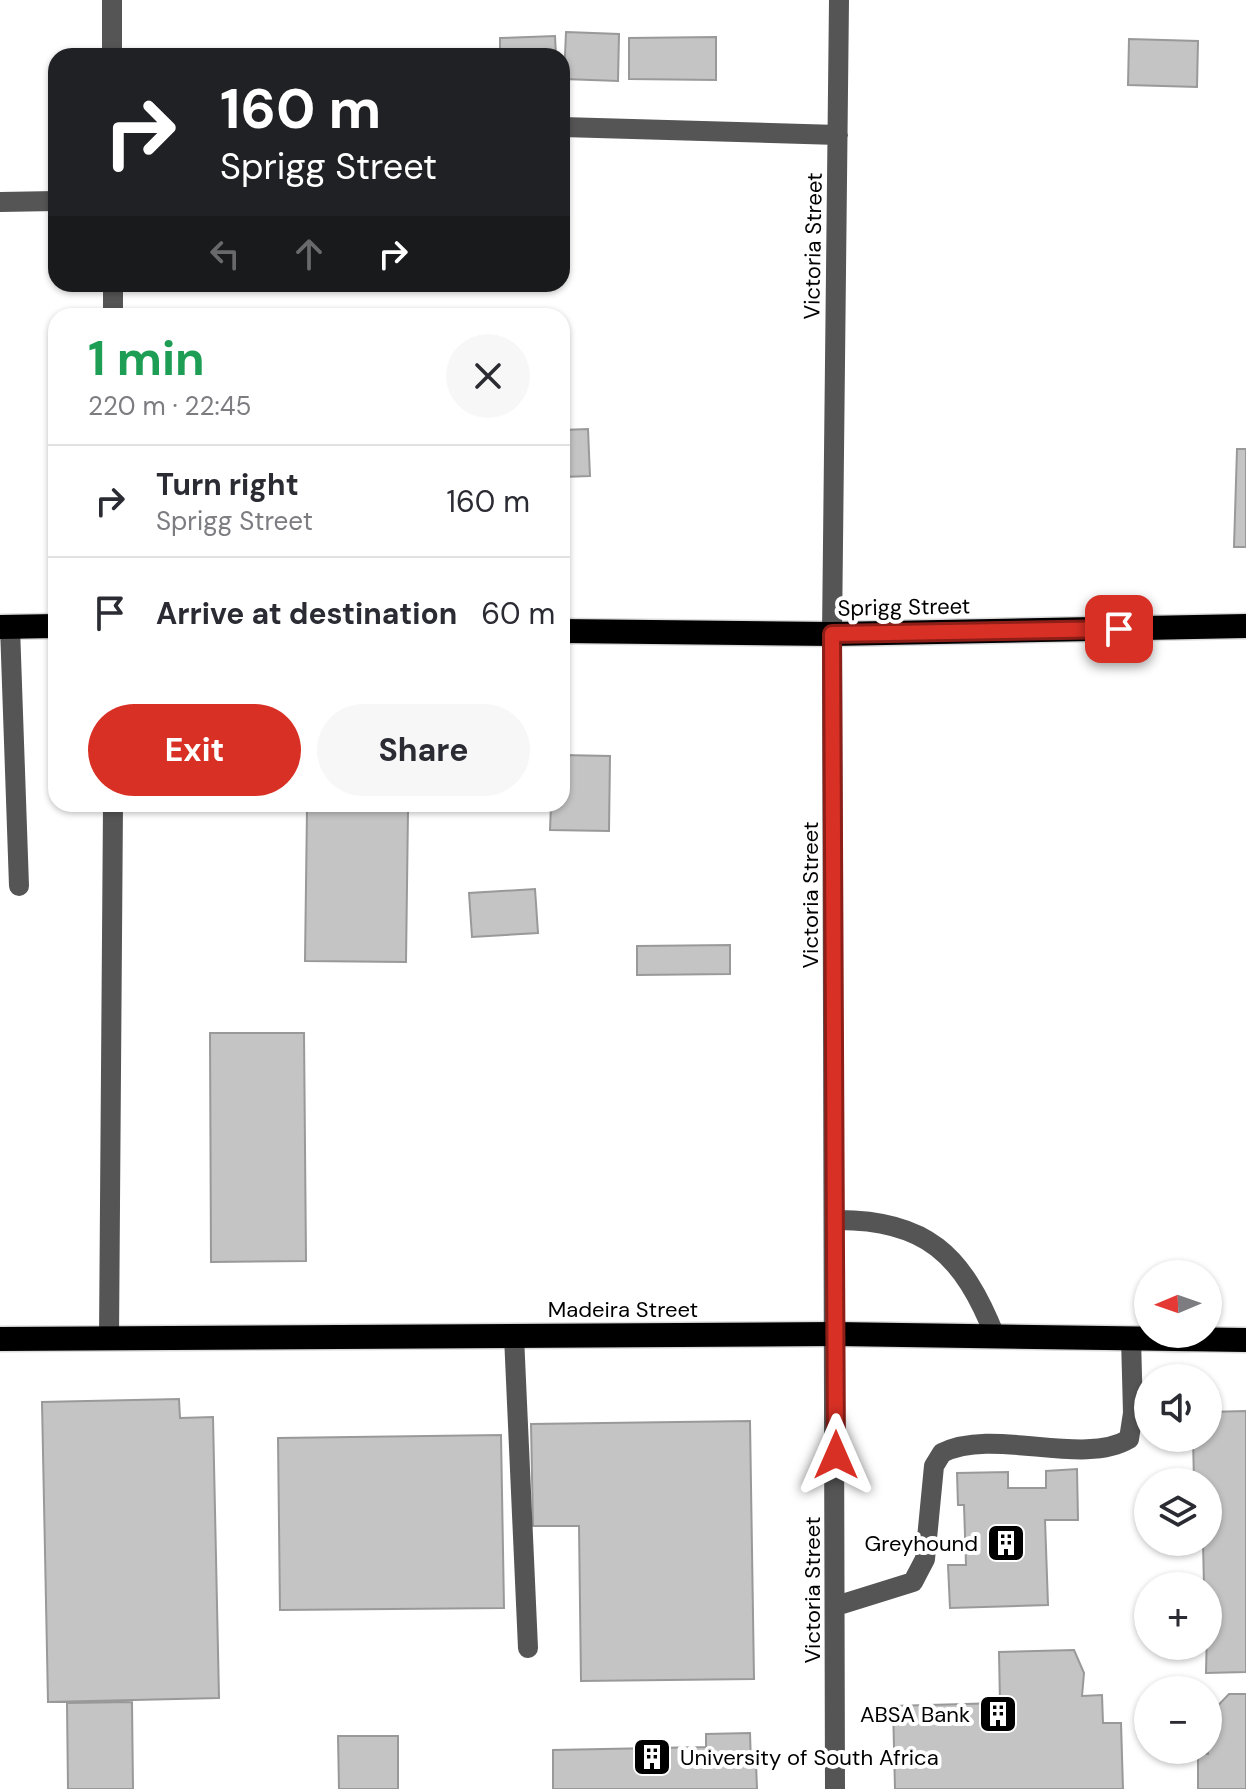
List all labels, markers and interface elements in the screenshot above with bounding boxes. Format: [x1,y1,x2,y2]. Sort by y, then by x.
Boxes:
text: 160 m [220,72,381,145]
icon: right [88,80,192,184]
text: Sprigg Street [220,143,437,190]
street label: Victoria Street [797,172,829,320]
icon: left [203,232,247,276]
icon: ahead [287,232,331,276]
icon: right [371,232,415,276]
text: 1 min [88,327,205,390]
button: close [446,334,530,418]
text: 220 m · 22:45 [88,389,251,423]
text: Turn right [156,465,299,504]
icon: right [88,479,132,523]
text: 160 m [447,482,530,521]
text: Sprigg Street [156,504,313,538]
icon: arrive [88,591,132,635]
street label: Sprigg Street [837,591,971,623]
text: Arrive at destination [156,594,457,633]
text: 60 m [481,594,555,633]
pin [1085,595,1153,663]
icon: arrive [1097,607,1141,651]
button: Exit [88,704,301,796]
button: Share [317,704,530,796]
street label: Victoria Street [796,821,825,969]
north arrow [1134,1260,1222,1348]
map controls [1134,1260,1222,1764]
street label: Madeira Street [548,1295,698,1324]
button: sound [1134,1364,1222,1452]
position arrow [794,1413,878,1497]
button: layers [1134,1468,1222,1556]
street label: Victoria Street [798,1516,827,1664]
building icon: Greyhound [985,1522,1027,1564]
place label: Greyhound [865,1529,978,1558]
button: + [1134,1572,1222,1660]
button: − [1134,1676,1222,1764]
building icon: ABSA Bank [977,1693,1019,1735]
place label: ABSA Bank [860,1700,970,1729]
building icon: University of South Africa [631,1736,673,1778]
place label: University of South Africa [680,1743,939,1772]

